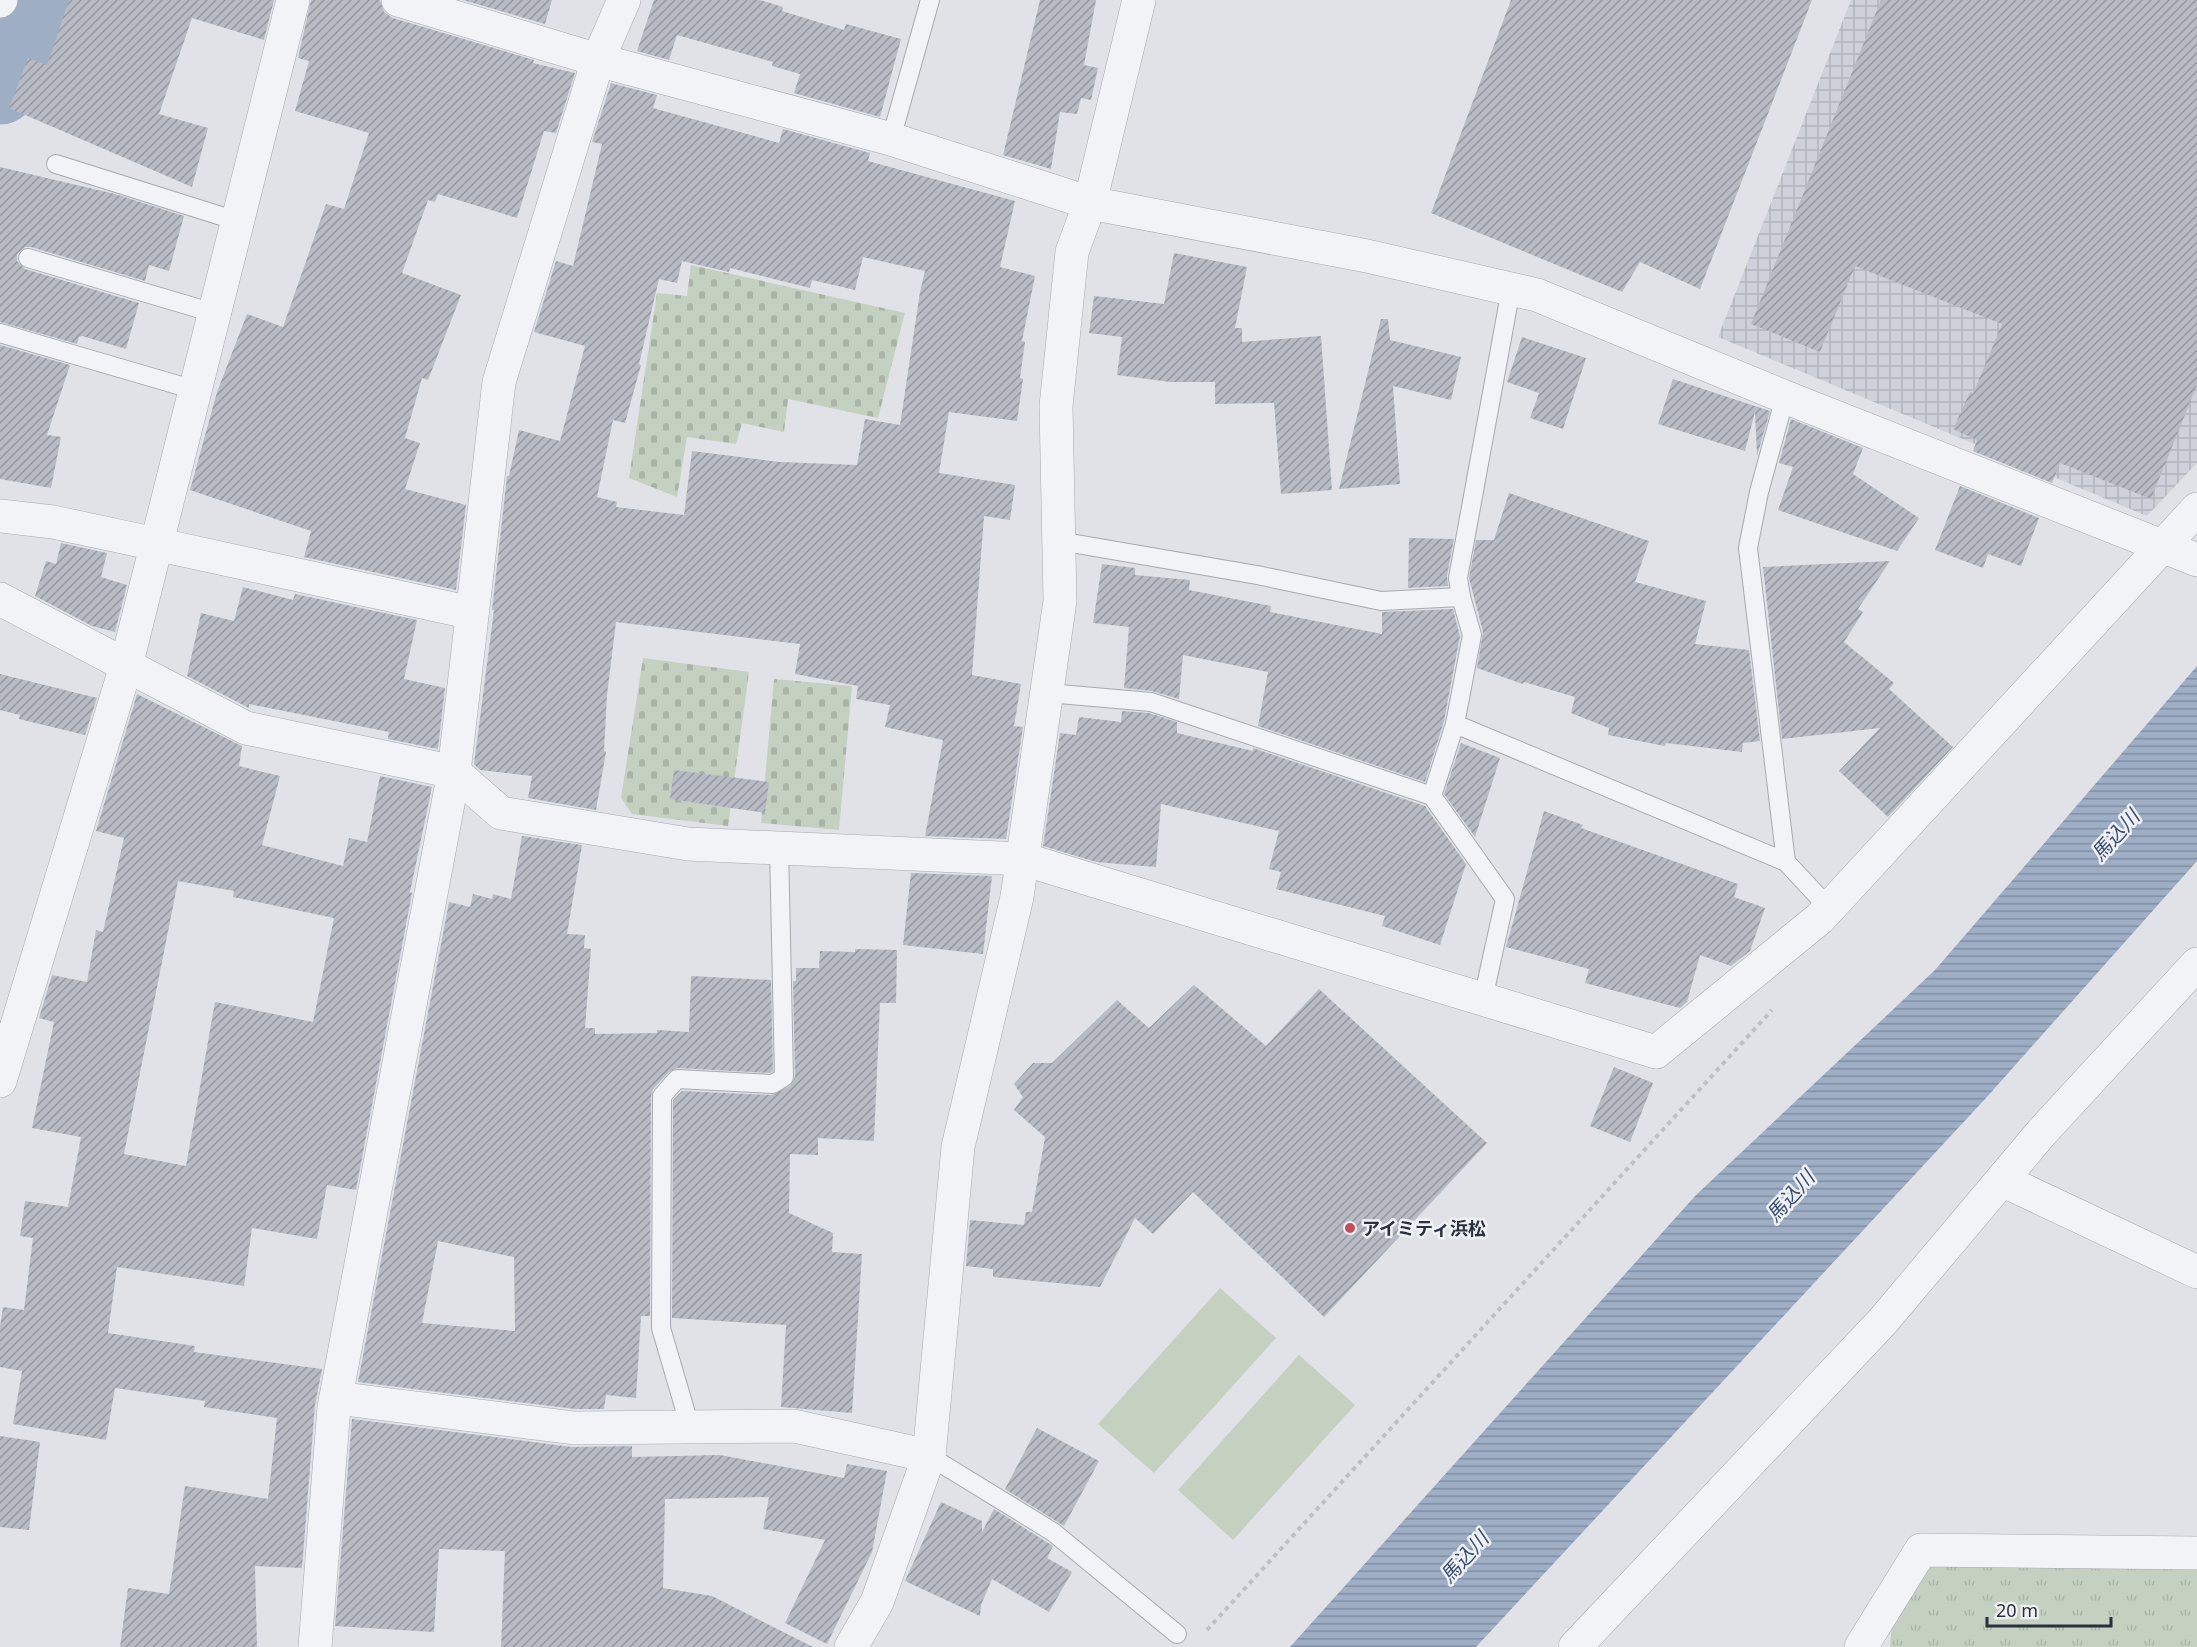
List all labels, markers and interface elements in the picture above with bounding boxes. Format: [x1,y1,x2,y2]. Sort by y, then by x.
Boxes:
water label: 馬込川 [2085,802,2146,866]
water label: 馬込川 [1760,1163,1821,1227]
place label: アイミティ浜松 [1362,1216,1486,1240]
marker: アイミティ浜松 [1343,1221,1357,1235]
water label: 馬込川 [1434,1524,1495,1588]
scale bar [1987,1590,2112,1628]
text: 20 m [1996,1598,2038,1622]

